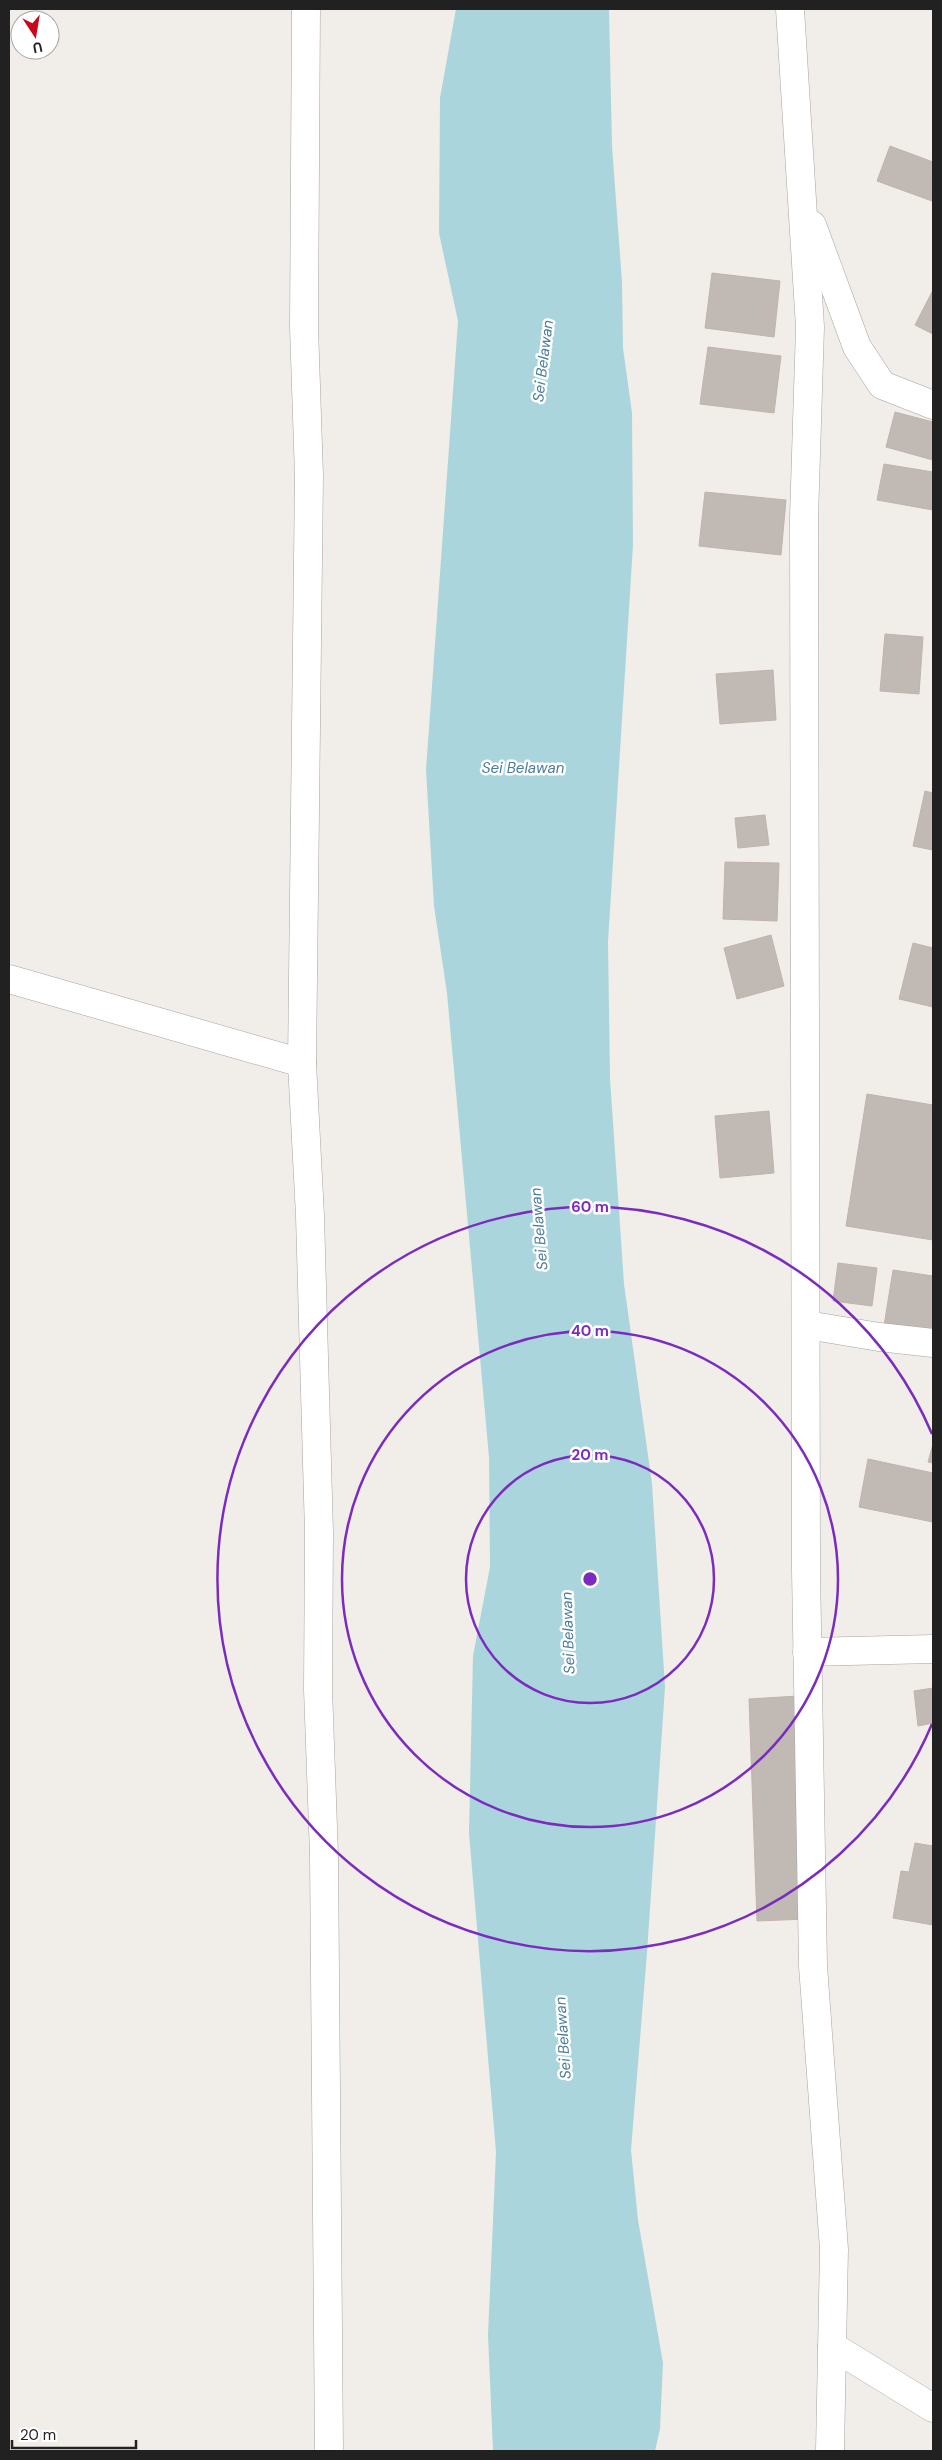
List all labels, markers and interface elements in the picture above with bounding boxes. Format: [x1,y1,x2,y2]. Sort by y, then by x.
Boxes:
north arrow [10,10,60,60]
text: U [31,38,44,58]
water label: Sei Belawan [528,318,558,403]
water label: Sei Belawan [482,758,565,778]
water label: Sei Belawan [525,1187,553,1271]
text: 60 m [571,1197,609,1217]
text: 40 m [571,1321,609,1341]
text: 20 m [572,1445,608,1465]
centre of rings [581,1570,599,1588]
water label: Sei Belawan [557,1591,579,1675]
water label: Sei Belawan [550,1996,576,2080]
scale bar [12,2418,136,2450]
text: 20 m [20,2425,56,2445]

